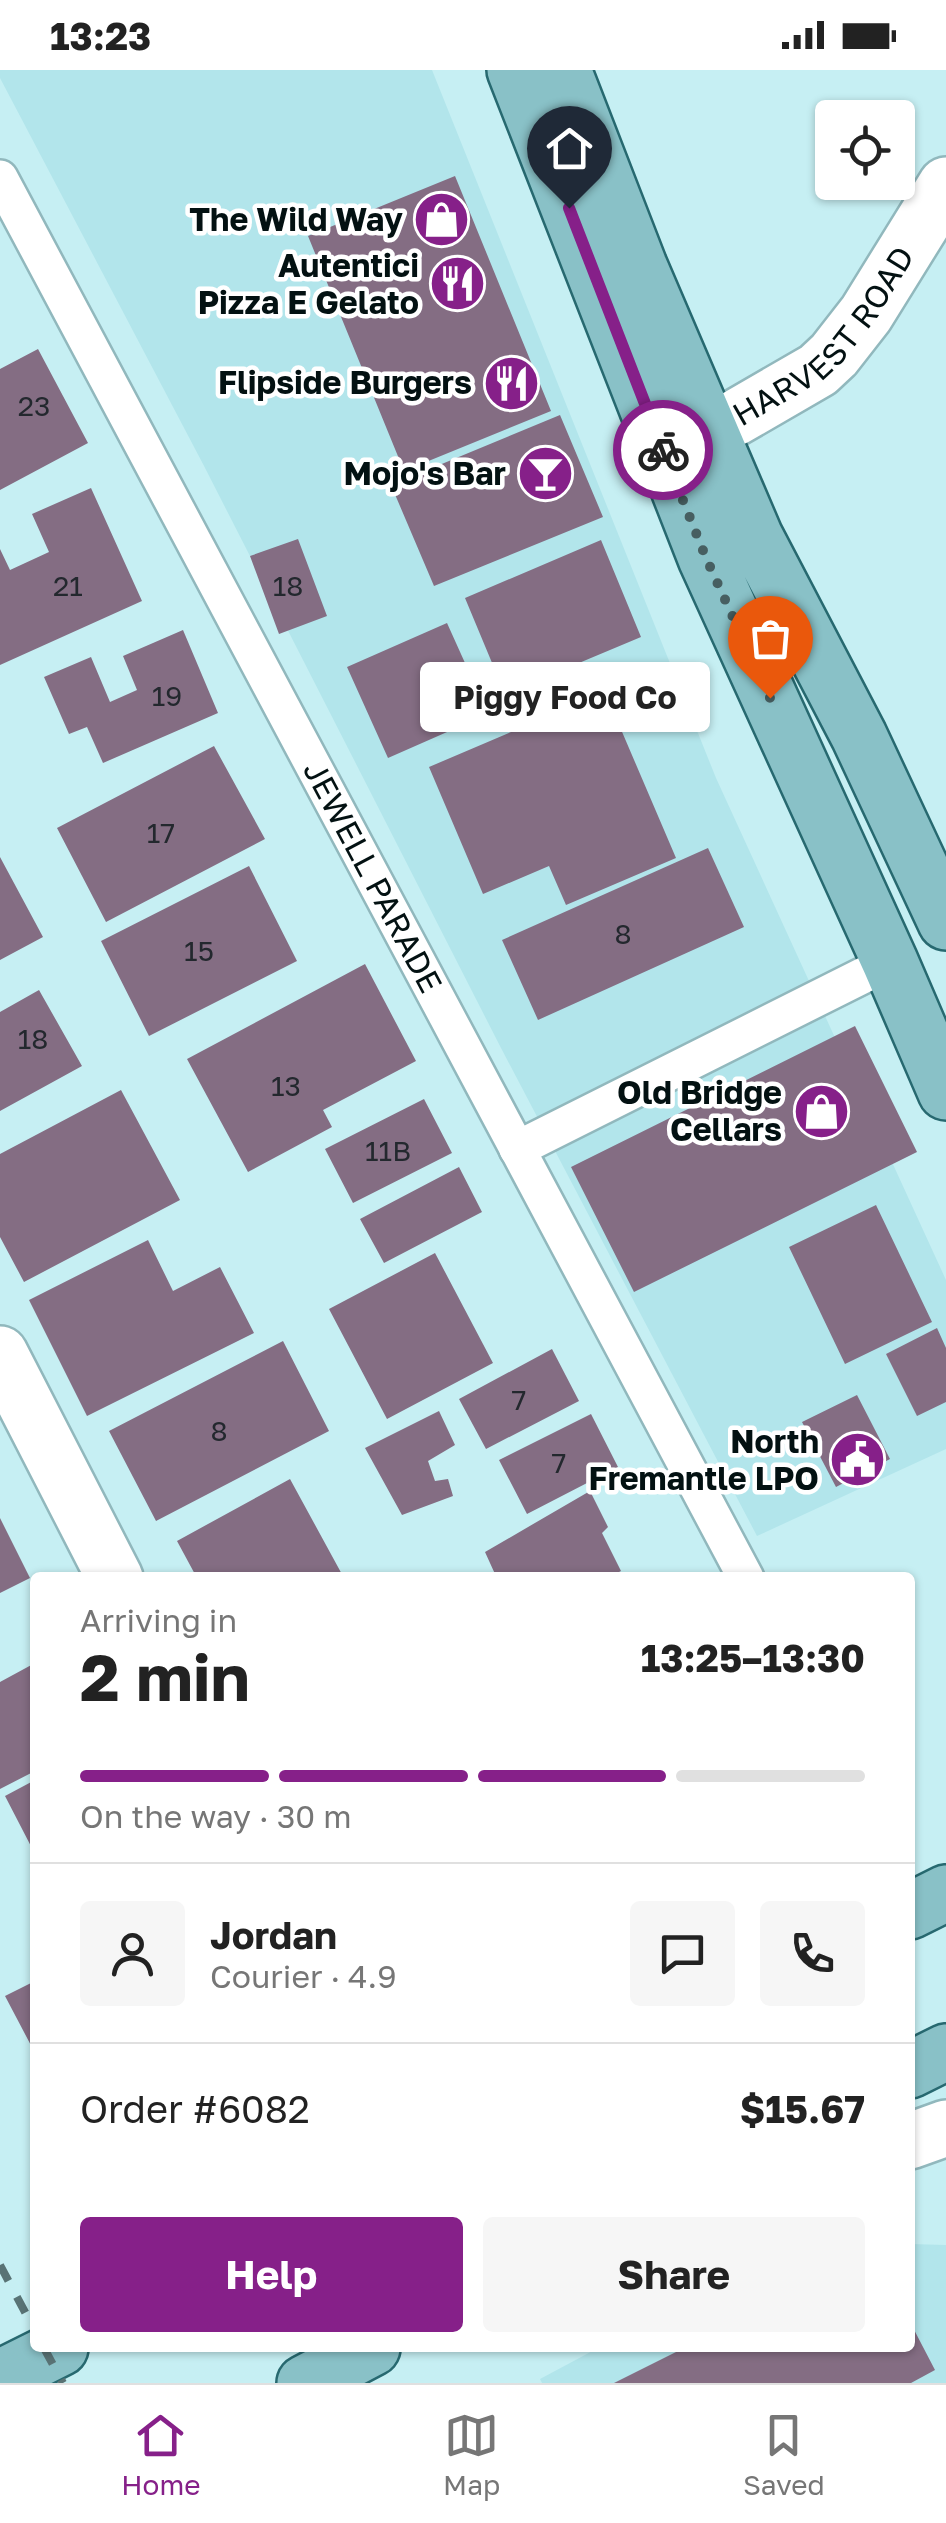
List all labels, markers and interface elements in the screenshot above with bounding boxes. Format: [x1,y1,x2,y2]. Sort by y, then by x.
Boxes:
text: 13:23 [50,13,151,58]
map controls [815,100,915,200]
button: locate [815,100,915,200]
pin [527,106,612,209]
icon: home [542,121,597,176]
shop icon: The Wild Way [412,190,472,250]
place label: The Wild Way [189,200,403,238]
street label: HARVEST ROAD [726,239,921,433]
place label: Autentici Pizza E Gelato [198,246,419,321]
restaurant icon: Autentici Pizza E Gelato [428,254,488,314]
restaurant icon: Flipside Burgers [481,353,541,413]
place label: Flipside Burgers [218,363,472,401]
house number: 23 [18,389,50,422]
courier [613,400,713,500]
icon: bike [636,423,691,478]
bar icon: Mojo's Bar [515,444,575,504]
place label: Mojo's Bar [343,454,506,492]
house number: 21 [53,569,83,602]
house number: 18 [273,569,303,602]
pin [728,596,813,699]
icon: bag [743,611,798,666]
callout: Piggy Food Co [420,663,710,733]
text: Piggy Food Co [453,678,677,716]
house number: 19 [152,679,182,712]
street label: JEWELL PARADE [296,754,451,999]
house number: 17 [147,816,175,849]
house number: 8 [614,917,632,950]
house number: 15 [184,934,214,967]
house number: 18 [18,1022,48,1055]
house number: 13 [271,1069,301,1102]
place label: Old Bridge Cellars [617,1073,782,1148]
shop icon: Old Bridge Cellars [791,1081,851,1141]
house number: 11B [365,1134,411,1167]
house number: 7 [512,1383,526,1416]
house number: 8 [210,1414,228,1447]
place label: North Fremantle LPO [589,1422,819,1497]
public building icon: North Fremantle LPO [828,1430,888,1490]
house number: 7 [552,1446,566,1479]
text: Arriving in [80,1601,237,1639]
text: 13:25–13:30 [641,1635,865,1680]
text: 2 min [80,1637,250,1715]
text: On the way · 30 m [80,1797,352,1835]
button: person [80,1901,185,2006]
button: chat [630,1901,735,2006]
button: phone [760,1901,865,2006]
text: Jordan [210,1912,337,1957]
text: Courier · 4.9 [210,1957,397,1995]
text: Order #6082 [80,2086,310,2131]
text: $15.67 [740,2086,865,2131]
button: Help [80,2217,463,2332]
button: Share [483,2217,865,2332]
tab: Home [121,2408,200,2501]
tab: Map [443,2408,500,2501]
tab: Saved [743,2408,825,2501]

